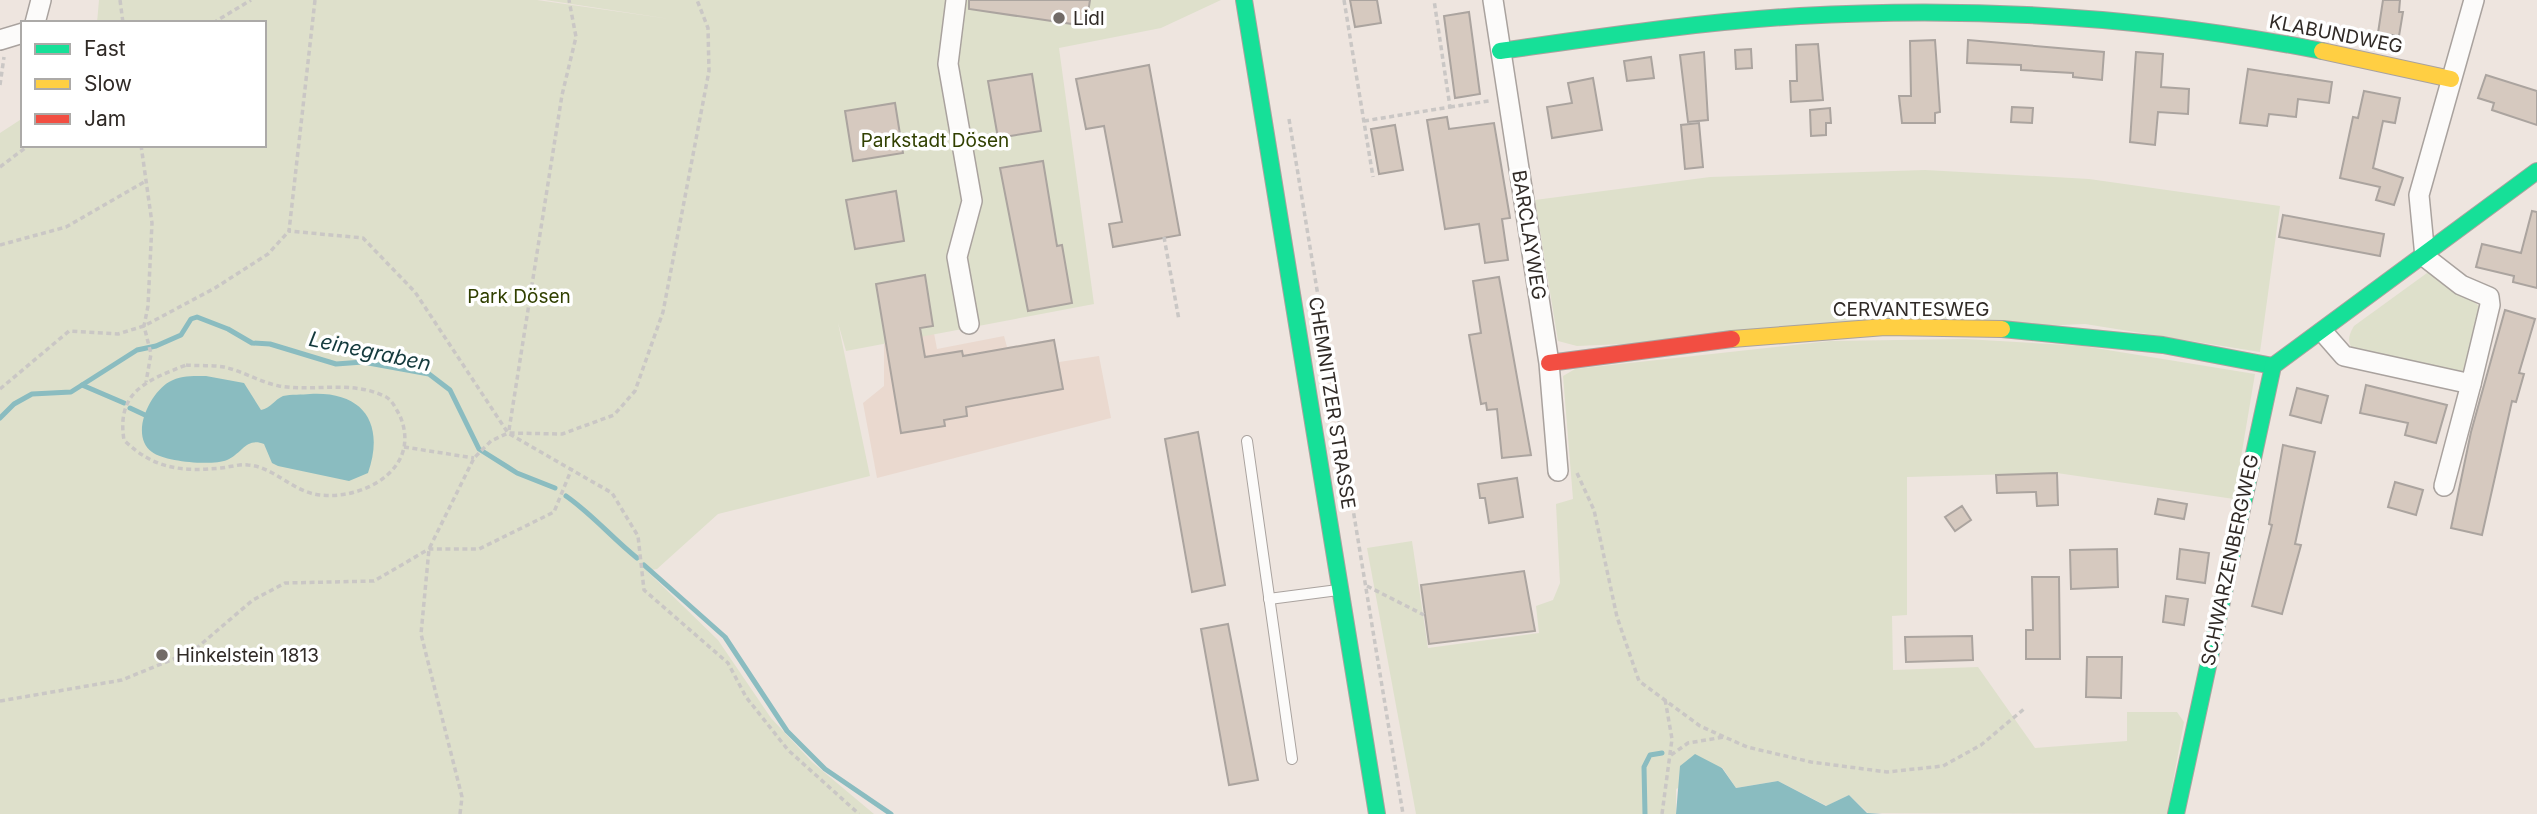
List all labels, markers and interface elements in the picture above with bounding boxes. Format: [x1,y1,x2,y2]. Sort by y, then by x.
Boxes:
place label: Lidl [1073,7,1105,30]
marker: Lidl [1051,10,1067,26]
street label: KLABUNDWEG [2267,10,2405,58]
legend [21,21,266,147]
text: Fast [84,36,126,61]
text: Slow [84,71,132,96]
text: Jam [84,106,126,131]
park label: Parkstadt Dösen [861,129,1009,152]
street label: BARCLAYWEG [1507,168,1551,302]
park label: Park Dösen [467,285,571,308]
street label: CHEMNITZER STRASSE [1304,295,1360,511]
street label: CERVANTESWEG [1833,298,1989,321]
water label: Leinegraben [307,326,433,376]
street label: SCHWARZENBERGWEG [2196,452,2264,668]
place label: Hinkelstein 1813 [176,644,319,667]
marker: Hinkelstein 1813 [154,647,170,663]

